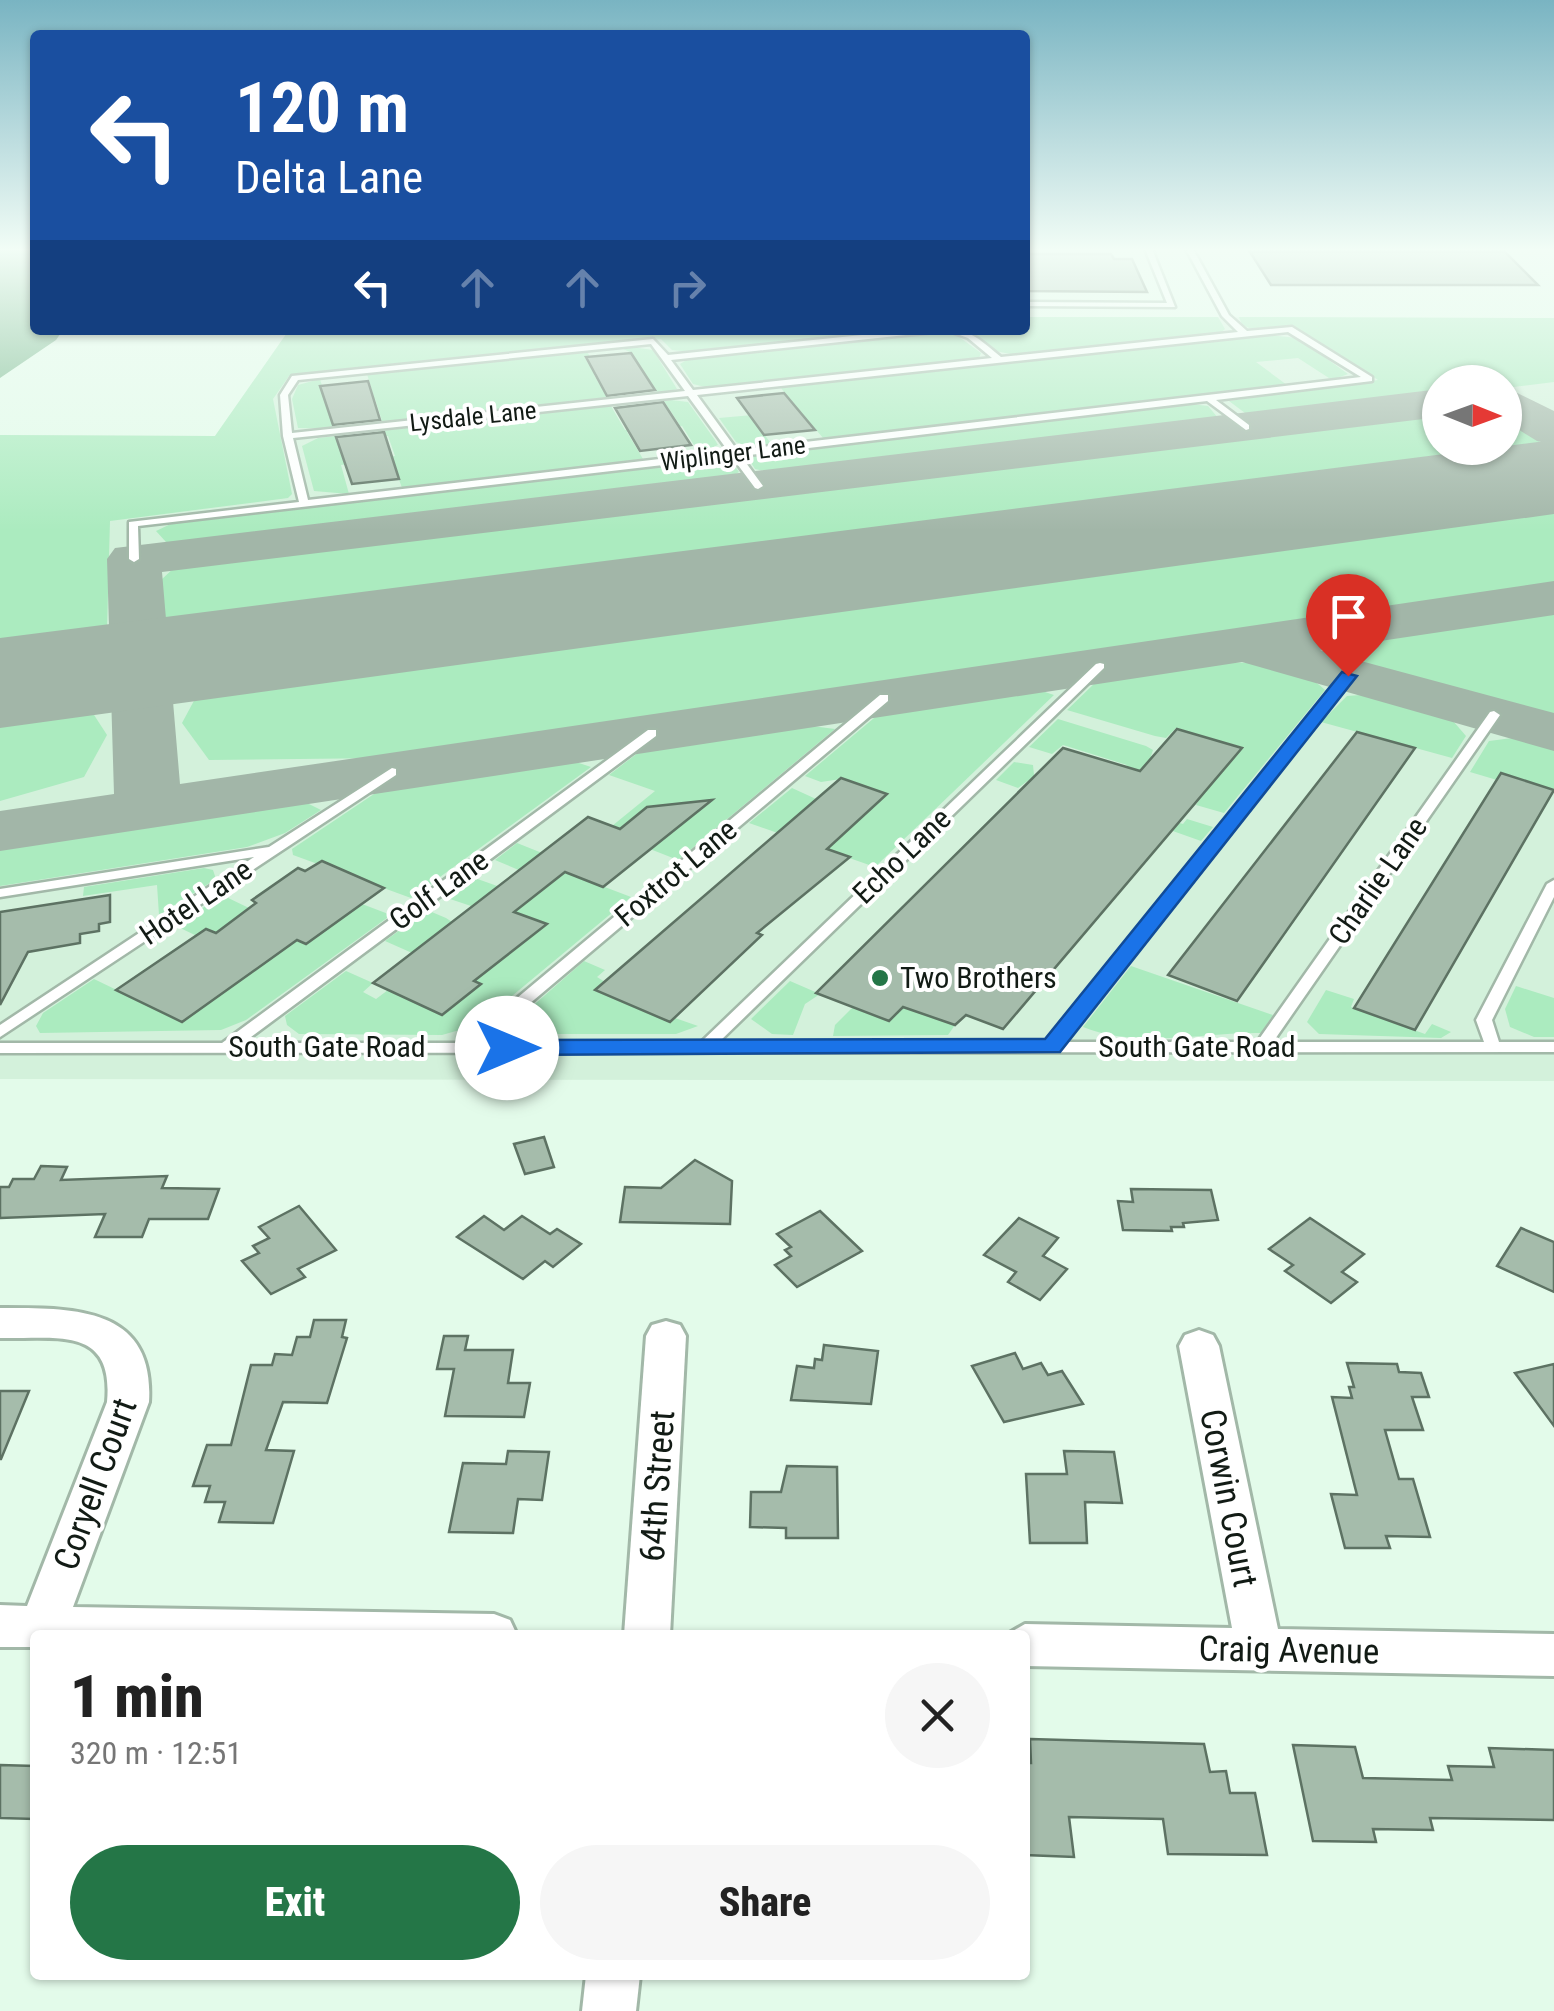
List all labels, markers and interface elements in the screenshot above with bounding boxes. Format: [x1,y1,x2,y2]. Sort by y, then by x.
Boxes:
text: 120 m [235,67,409,149]
icon: left [70,70,200,200]
text: Delta Lane [235,151,423,204]
icon: left [345,260,400,315]
icon: ahead [450,260,505,315]
icon: ahead [555,260,610,315]
icon: right [660,260,715,315]
north arrow [1422,365,1522,465]
map controls [1422,365,1522,465]
street label: Lysdale Lane [408,395,538,438]
street label: Wiplinger Lane [659,430,807,477]
pin [1306,574,1391,677]
icon: arrive [1321,589,1376,644]
street label: Echo Lane [846,801,958,911]
street label: Charlie Lane [1321,810,1434,951]
street label: Foxtrot Lane [608,812,744,934]
street label: Golf Lane [383,842,495,937]
street label: Hotel Lane [133,851,258,952]
place label: Two Brothers [900,960,1057,995]
marker: Two Brothers [869,967,891,989]
position arrow [455,996,559,1100]
street label: South Gate Road [228,1029,426,1064]
street label: South Gate Road [1098,1029,1296,1064]
street label: Coryell Court [46,1393,145,1575]
street label: Corwin Court [1191,1406,1266,1591]
street label: 64th Street [632,1409,683,1563]
street label: Craig Avenue [1198,1628,1380,1673]
text: 1 min [70,1661,204,1732]
button: close [885,1663,990,1768]
text: 320 m · 12:51 [70,1734,242,1772]
button: Exit [70,1845,520,1960]
button: Share [540,1845,990,1960]

